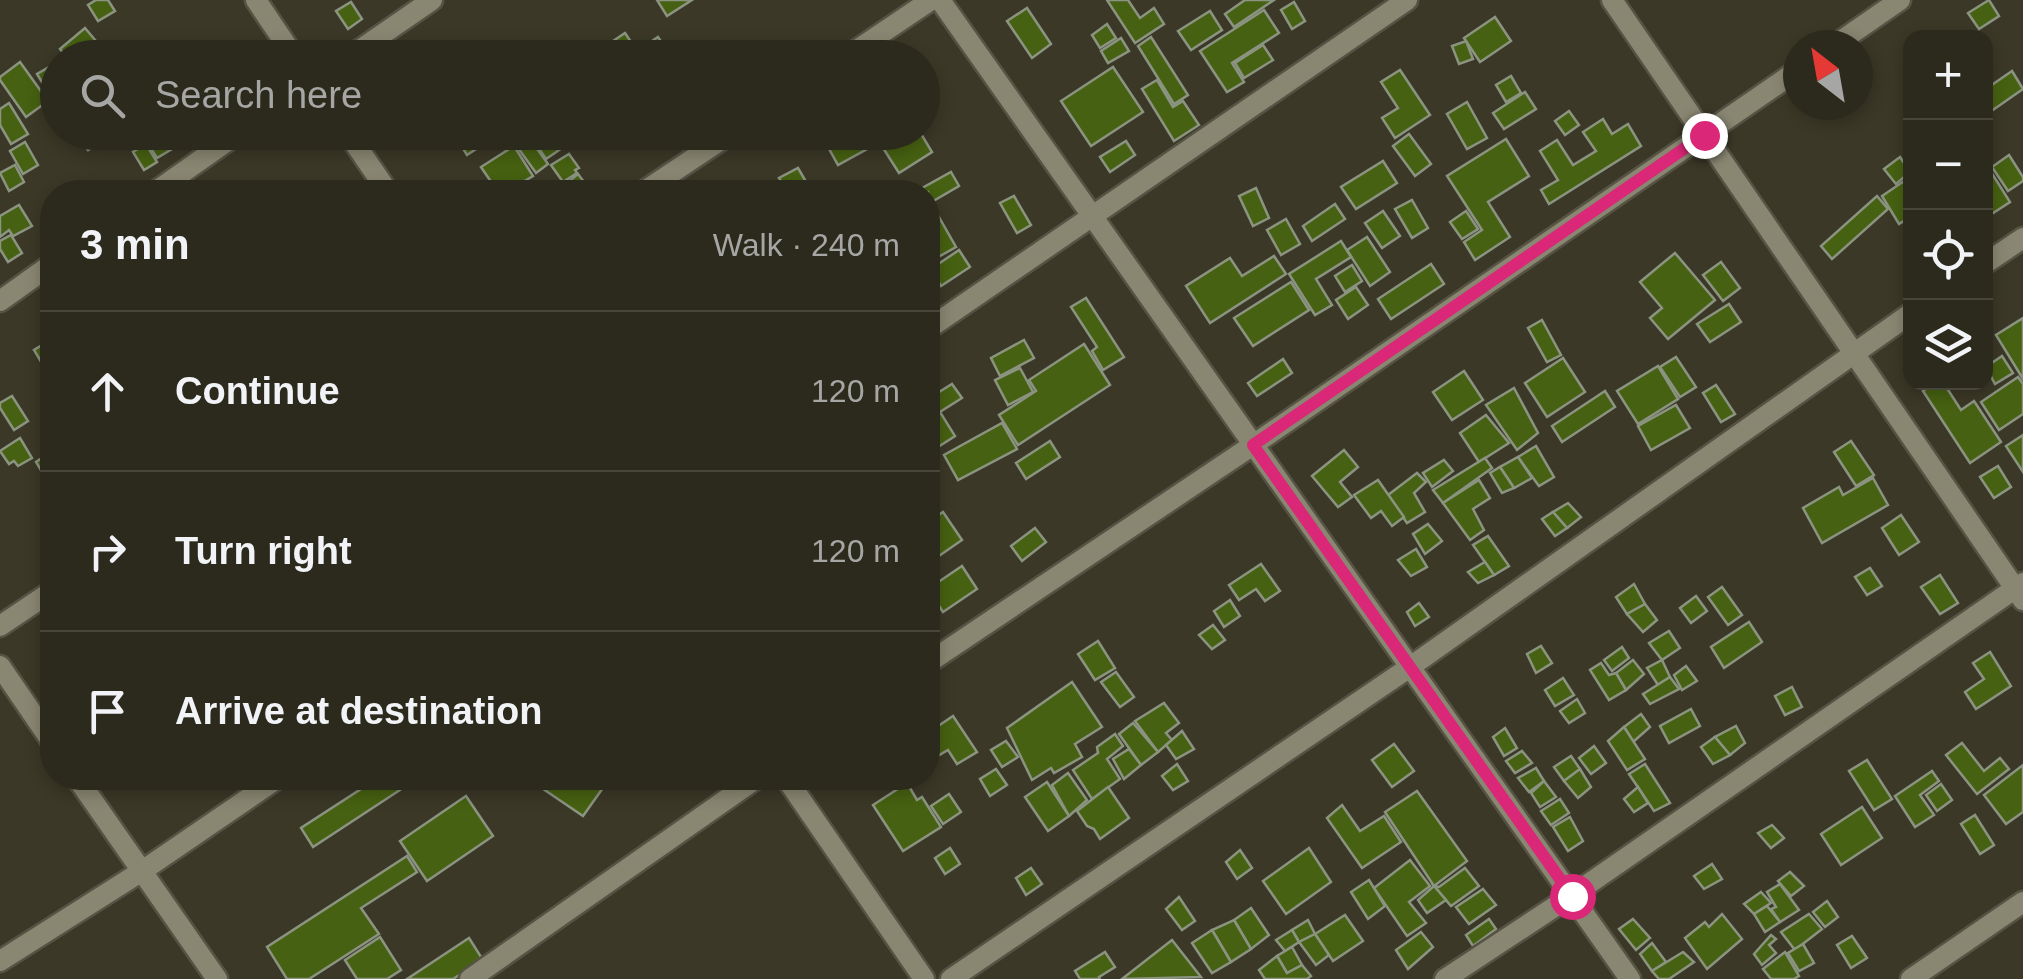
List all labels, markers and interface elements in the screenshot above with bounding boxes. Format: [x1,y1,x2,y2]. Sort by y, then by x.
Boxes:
north arrow [1783,30,1873,120]
map controls [1903,30,1993,390]
button: + [1903,30,1993,120]
search box [40,40,940,150]
icon: search [75,68,130,123]
text: Search here [155,74,362,116]
route end [1682,113,1728,159]
button: − [1903,120,1993,210]
button: locate [1903,210,1993,300]
text: 3 min [80,221,190,268]
text: Walk · 240 m [713,227,900,263]
button: layers [1903,300,1993,390]
icon: ahead [80,364,135,419]
text: Continue [175,370,340,412]
text: 120 m [811,373,900,409]
icon: right [80,524,135,579]
text: Turn right [175,530,352,572]
text: 120 m [811,533,900,569]
icon: arrive [80,684,135,739]
text: Arrive at destination [175,690,542,732]
route start [1550,874,1596,920]

